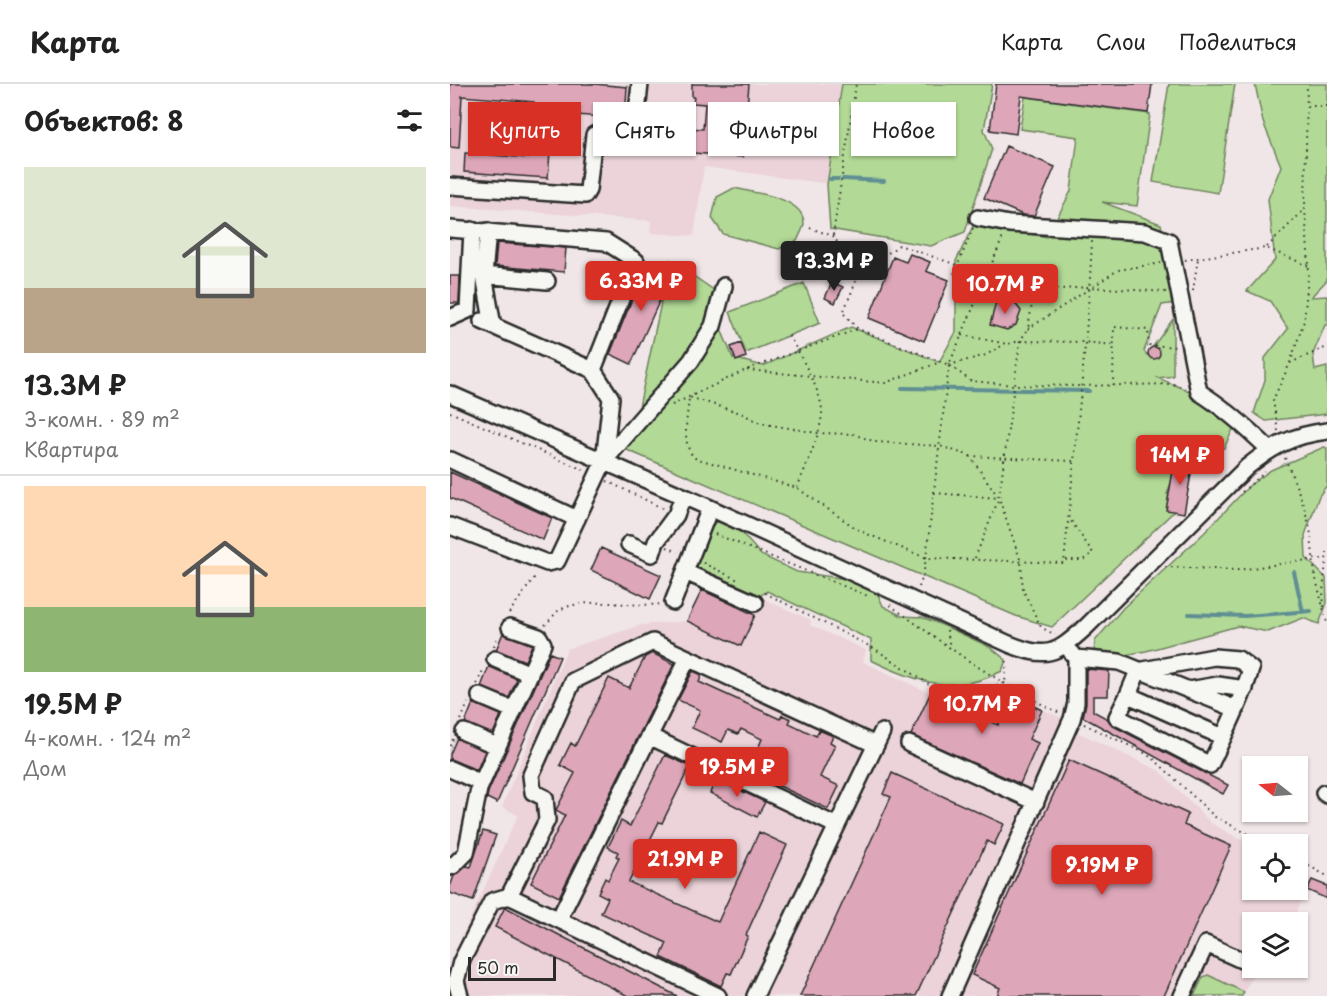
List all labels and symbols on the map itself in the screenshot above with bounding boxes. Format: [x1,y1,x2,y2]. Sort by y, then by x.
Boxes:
pin: 13.3M ₽ [779,241,889,292]
pin: 6.33M ₽ [586,261,696,312]
pin: 10.7M ₽ [950,264,1060,315]
pin: 14M ₽ [1138,435,1222,486]
pin: 10.7M ₽ [927,684,1037,735]
pin: 19.5M ₽ [682,747,792,798]
north arrow [1242,756,1308,822]
pin: 21.9M ₽ [630,839,740,890]
pin: 9.19M ₽ [1047,845,1157,896]
scale bar [468,954,556,982]

